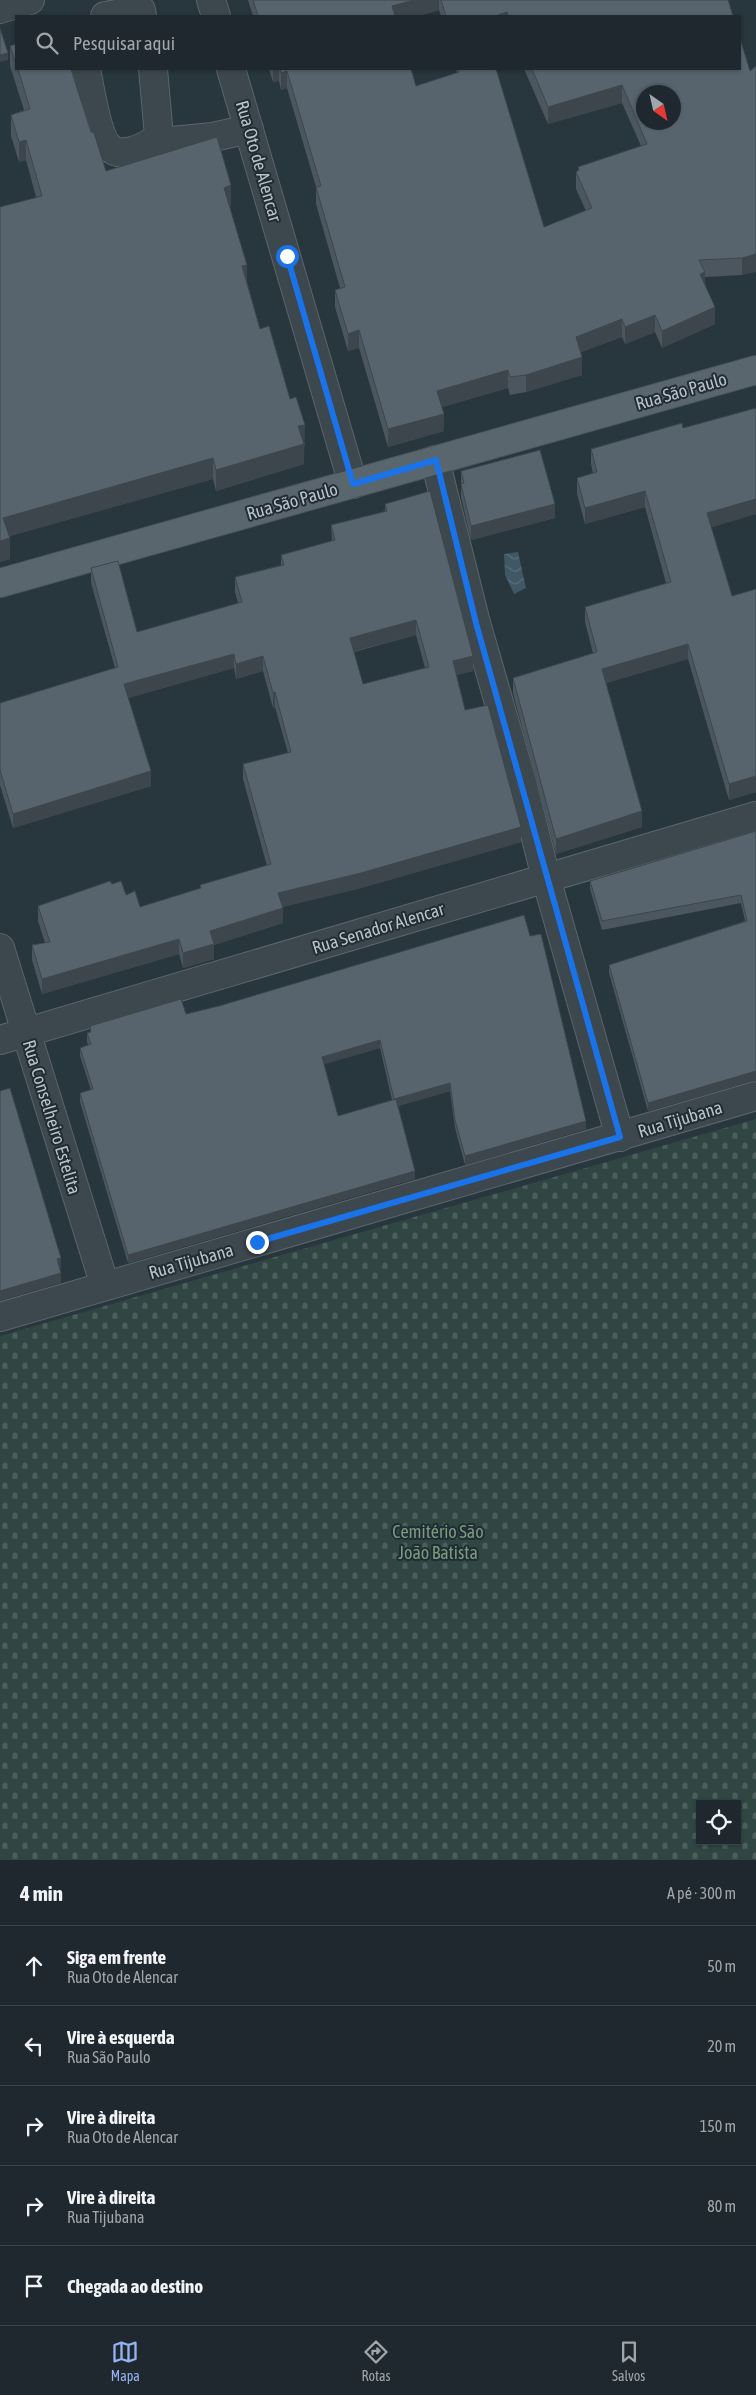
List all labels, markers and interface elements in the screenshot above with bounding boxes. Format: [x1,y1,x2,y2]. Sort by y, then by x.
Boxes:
search box [15,15,741,70]
icon: search [33,29,61,57]
text: Pesquisar aqui [73,32,175,54]
north arrow [636,85,681,130]
street label: Rua Oto de Alencar [232,98,286,225]
route start [276,245,299,268]
street label: Rua São Paulo [633,368,729,414]
street label: Rua São Paulo [244,478,340,524]
street label: Rua Senador Alencar [310,898,447,958]
street label: Rua Conselheiro Estelita [19,1037,85,1197]
street label: Rua Tijubana [635,1096,725,1142]
route end [246,1231,269,1254]
street label: Rua Tijubana [146,1239,236,1283]
park label: Cemitério São João Batista [392,1521,484,1563]
map controls [696,1800,741,1845]
button: locate [696,1800,741,1845]
text: 4 min [20,1881,63,1905]
text: A pé · 300 m [667,1884,736,1902]
text: Siga em frente [67,1946,166,1968]
icon: ahead [20,1952,48,1980]
text: 50 m [707,1957,736,1975]
text: Rua Oto de Alencar [67,1968,178,1986]
text: Vire à esquerda [67,2026,175,2048]
icon: left [20,2032,48,2060]
text: 20 m [707,2037,736,2055]
text: Rua São Paulo [67,2048,151,2066]
text: Vire à direita [67,2106,155,2128]
icon: right [20,2112,48,2140]
text: 150 m [700,2117,736,2135]
text: Rua Oto de Alencar [67,2128,178,2146]
text: Vire à direita [67,2186,155,2208]
icon: right [20,2192,48,2220]
text: 80 m [707,2197,736,2215]
text: Rua Tijubana [67,2208,144,2226]
icon: arrive [20,2272,48,2300]
text: Chegada ao destino [67,2275,203,2297]
tab: Mapa [111,2338,140,2384]
tab: Rotas [361,2338,390,2384]
tab: Salvos [612,2338,645,2384]

